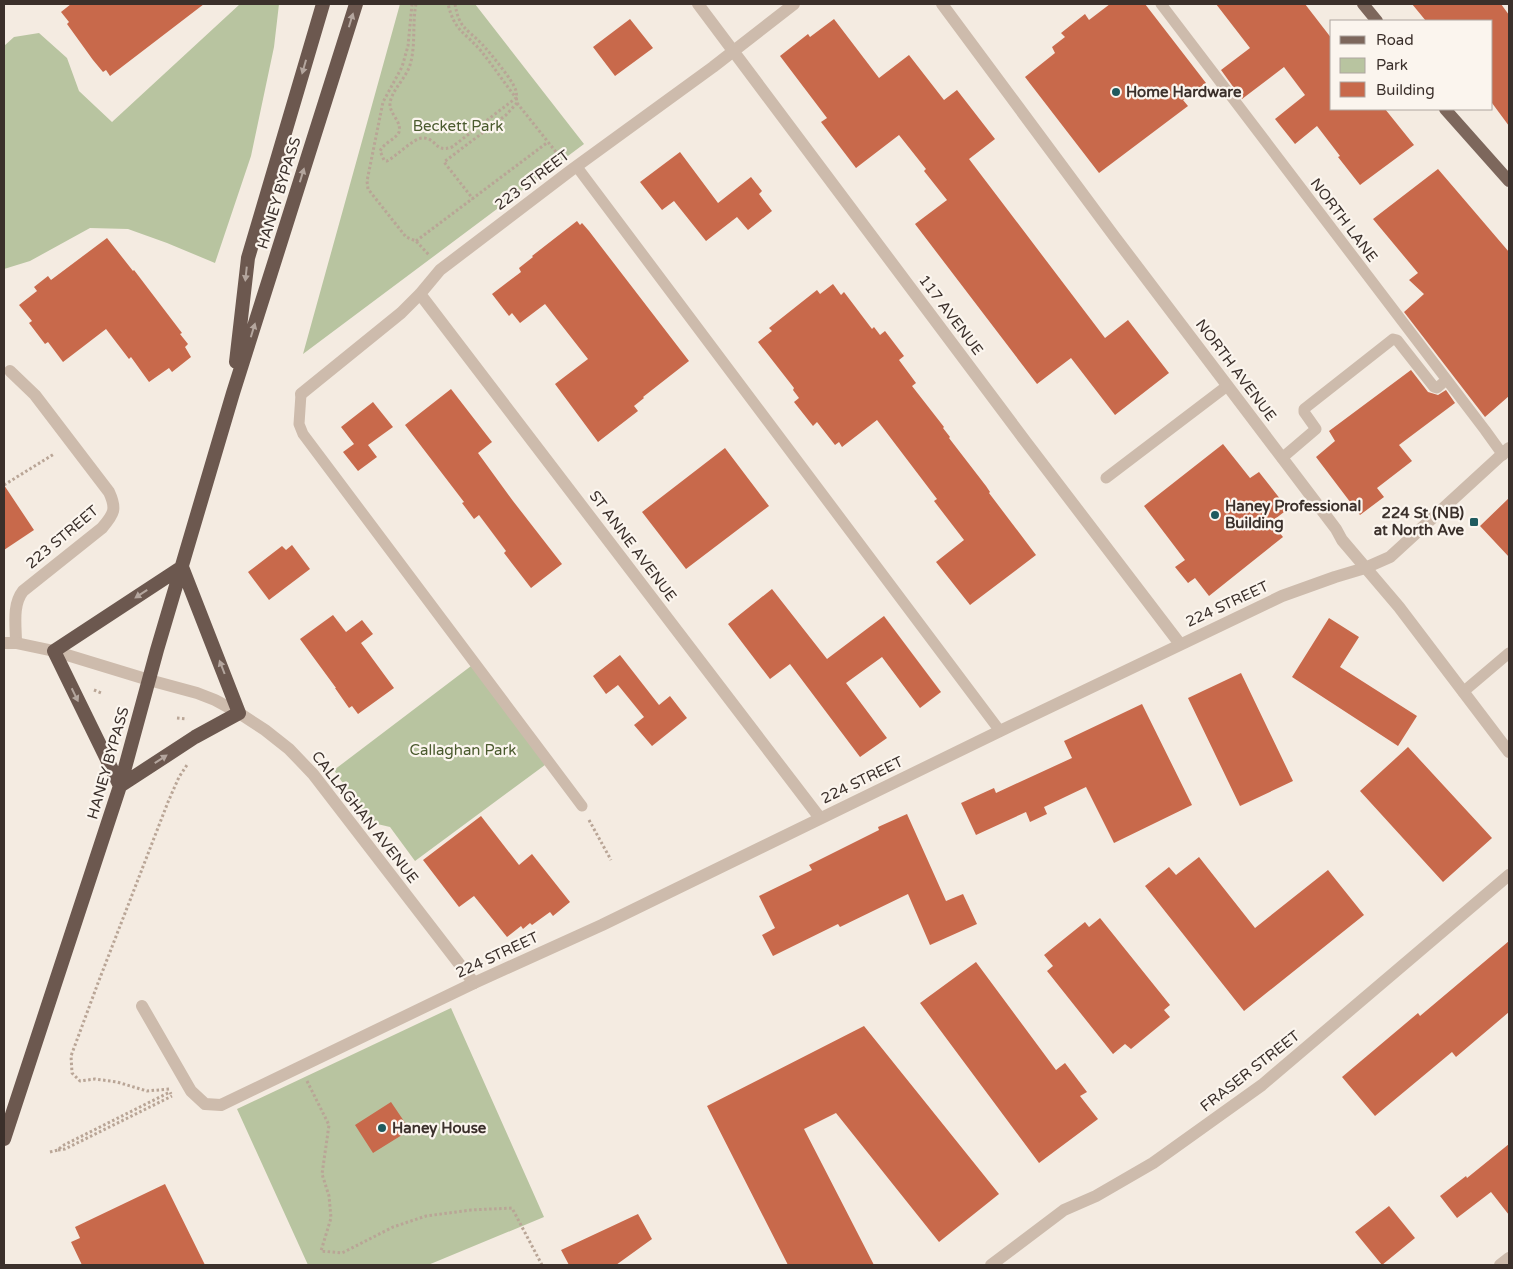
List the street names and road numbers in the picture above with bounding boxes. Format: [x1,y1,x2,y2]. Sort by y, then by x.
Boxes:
street label: HANEY BYPASS [253,135,305,251]
street label: 223 STREET [491,146,573,214]
street label: NORTH LANE [1307,174,1381,266]
street label: 117 AVENUE [915,271,987,359]
street label: NORTH AVENUE [1192,316,1280,424]
street label: ST ANNE AVENUE [586,487,680,605]
street label: 223 STREET [22,502,102,572]
street label: 224 STREET [1183,577,1271,631]
street label: HANEY BYPASS [83,705,133,821]
street label: CALLAGHAN AVENUE [308,747,422,887]
street label: 224 STREET [818,752,906,808]
street label: 224 STREET [453,928,541,982]
street label: FRASER STREET [1197,1027,1303,1115]

